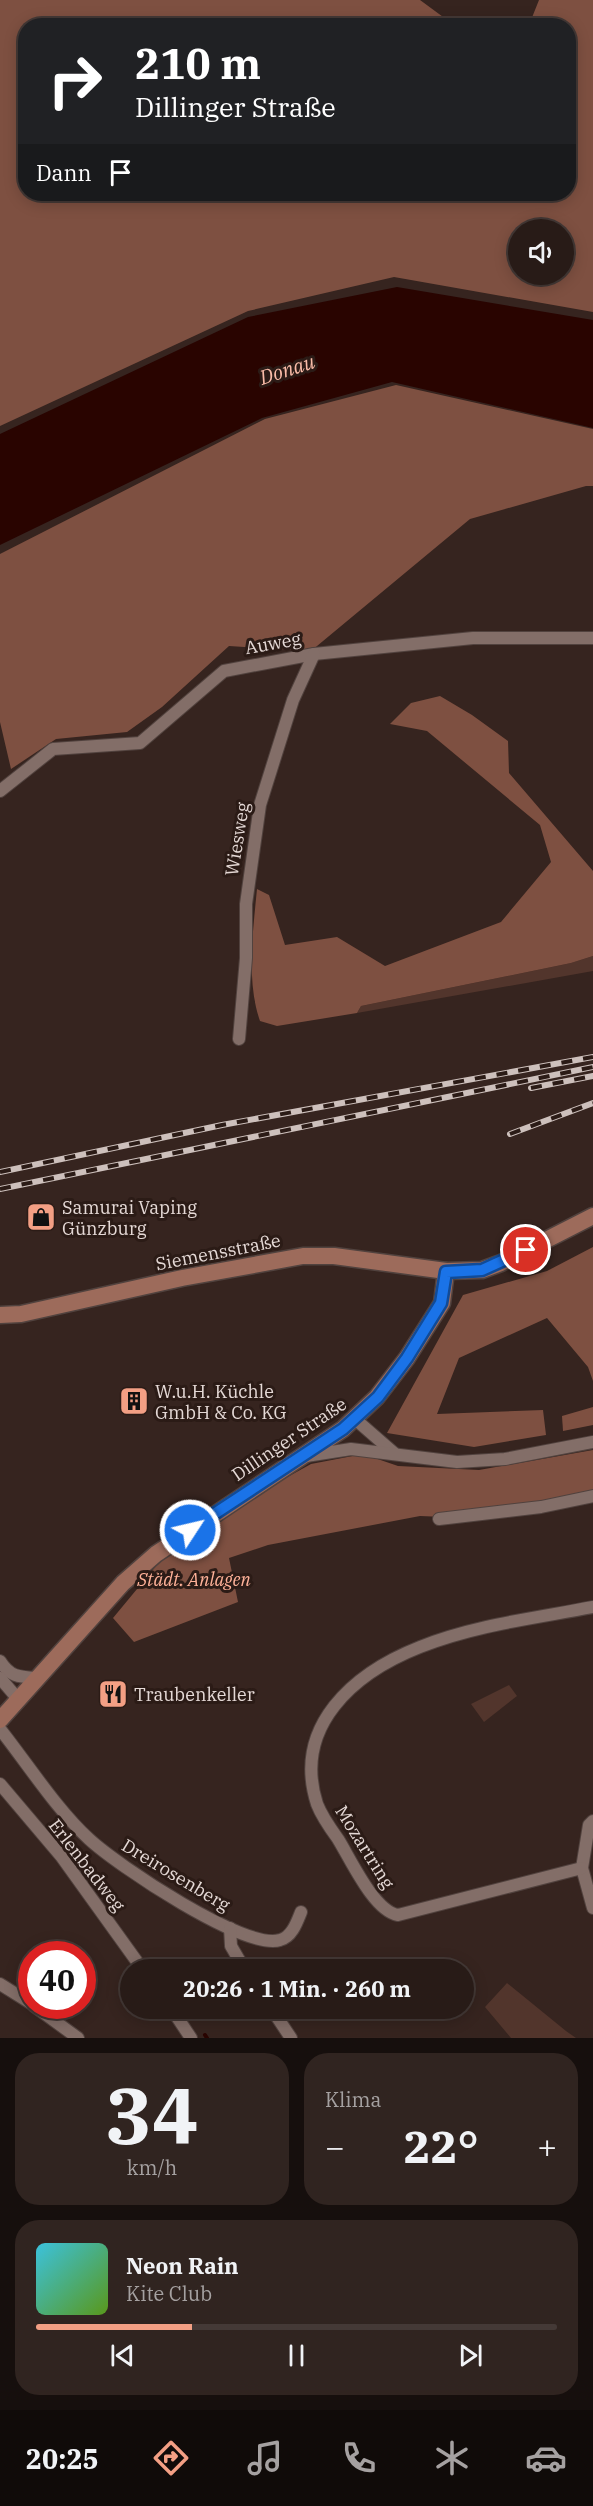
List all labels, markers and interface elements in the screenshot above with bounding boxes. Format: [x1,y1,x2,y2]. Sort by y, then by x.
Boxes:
text: 210 m [135,36,261,91]
icon: right [36,42,114,120]
text: Dillinger Straße [135,89,336,124]
icon: arrive [104,156,137,189]
text: Dann [36,158,92,187]
map controls [508,219,574,285]
button: sound [508,219,574,285]
water label: Donau [255,347,319,391]
street label: Auweg [243,627,303,659]
street label: Wiesweg [220,800,254,878]
place label: Samurai Vaping Günzburg [62,1196,197,1240]
shop icon: Samurai Vaping Günzburg [25,1201,57,1233]
pin [500,1224,551,1275]
street label: Siemensstraße [154,1229,282,1275]
icon: arrive [509,1233,542,1266]
place label: W.u.H. Küchle GmbH & Co. KG [155,1380,287,1424]
building icon: W.u.H. Küchle GmbH & Co. KG [118,1385,150,1417]
street label: Dillinger Straße [227,1392,351,1486]
position arrow [158,1498,222,1562]
park label: Städt. Anlagen [136,1568,252,1591]
restaurant icon: Traubenkeller [97,1678,129,1710]
place label: Traubenkeller [134,1683,255,1706]
street label: Mozartring [330,1801,400,1893]
street label: Erlenbadweg [44,1814,130,1916]
street label: Dreirosenberg [118,1834,235,1916]
speed limit sign: 40 [18,1941,96,2019]
text: 20:26 · 1 Min. · 260 m [183,1974,411,2003]
text: 34 [105,2064,199,2165]
text: Klima [325,2086,381,2113]
text: 22° [403,2117,479,2175]
text: − [325,2125,345,2168]
text: + [537,2125,557,2168]
text: km/h [127,2154,177,2181]
text: Neon Rain [126,2251,239,2280]
text: Kite Club [126,2280,212,2307]
icon: previous [106,2339,139,2372]
icon: pause [280,2339,313,2372]
icon: next [454,2339,487,2372]
icon: directions [150,2437,192,2479]
icon: music [244,2437,286,2479]
icon: phone [338,2437,380,2479]
icon: climate [431,2437,473,2479]
icon: car [525,2437,567,2479]
text: 20:25 [26,2441,99,2476]

